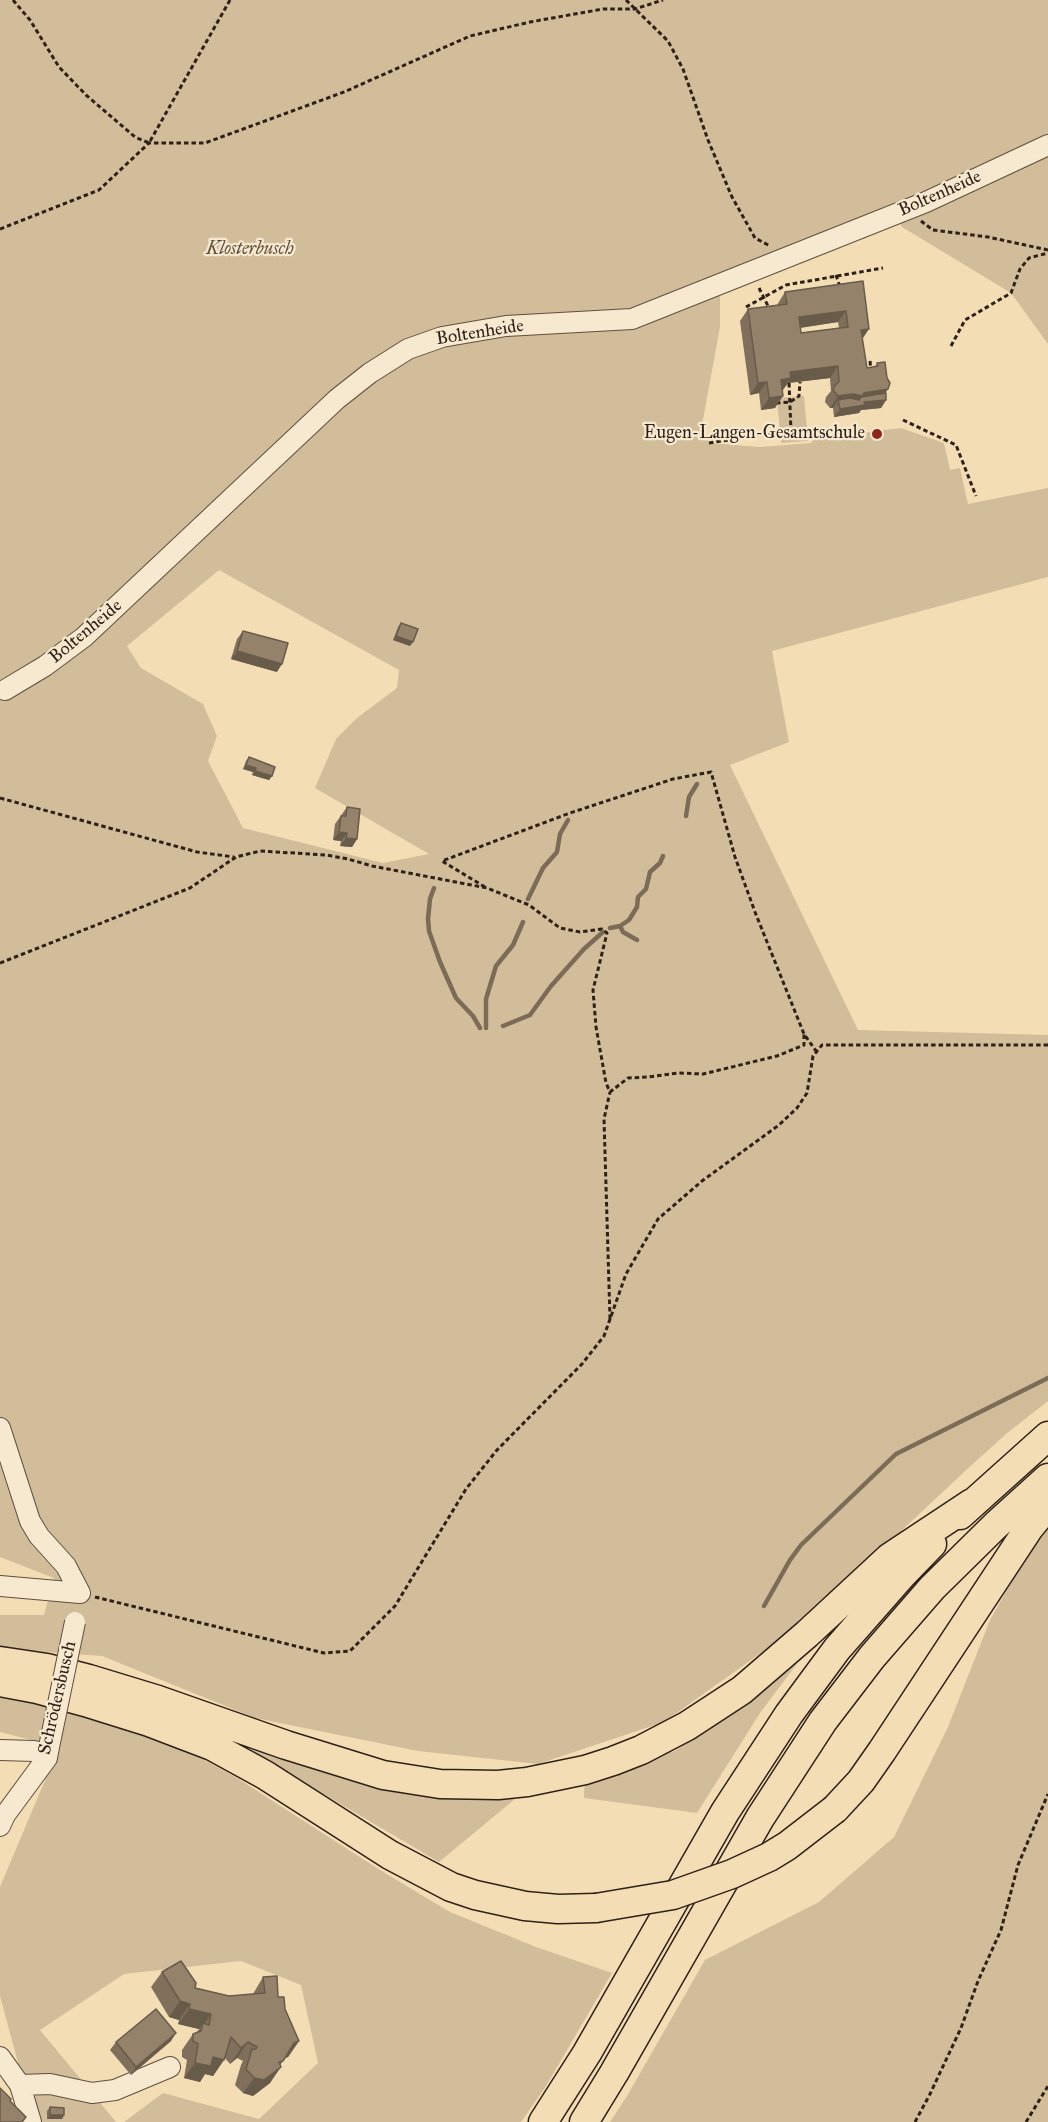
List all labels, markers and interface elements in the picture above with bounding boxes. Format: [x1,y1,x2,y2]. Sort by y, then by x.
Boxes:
street label: Boltenheide [895,166,985,222]
park label: Klosterbusch [206,239,294,261]
street label: Boltenheide [435,315,525,351]
place label: Eugen-Langen-Gesamtschule [644,423,865,445]
marker: Eugen-Langen-Gesamtschule [870,427,884,441]
street label: Boltenheide [45,595,127,669]
street label: Schrödersbusch [34,1639,82,1757]

